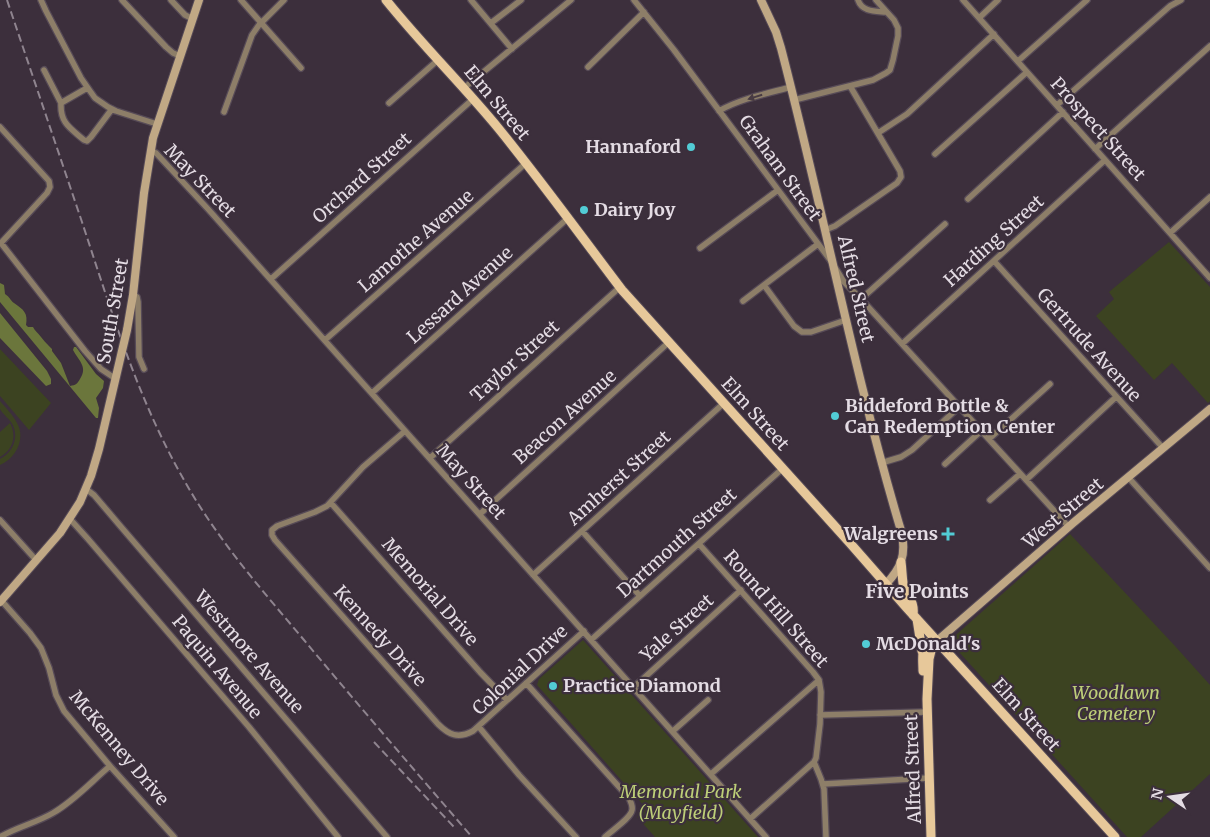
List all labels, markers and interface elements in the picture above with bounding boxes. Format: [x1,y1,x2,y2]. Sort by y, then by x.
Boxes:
street label: Elm Street [459,60,535,145]
street label: Prospect Street [1046,72,1151,185]
one-way arrow [747,94,762,102]
street label: Graham Street [734,110,827,225]
street label: Orchard Street [307,127,416,228]
place label: Hannaford [585,135,681,158]
street label: May Street [160,139,241,222]
marker: Hannaford [685,141,697,153]
street label: Lamothe Avenue [353,184,478,297]
street label: Harding Street [939,190,1048,292]
place label: Dairy Joy [594,198,676,221]
marker: Dairy Joy [578,204,590,216]
street label: Alfred Street [833,232,880,345]
street label: Lessard Avenue [402,241,517,348]
street label: South Street [92,256,133,366]
street label: Gertrude Avenue [1032,283,1147,406]
street label: Taylor Street [466,315,564,406]
street label: Beacon Avenue [509,364,621,469]
street label: Elm Street [716,372,794,455]
place label: Biddeford Bottle & Can Redemption Center [845,394,1055,438]
marker: Biddeford Bottle & Can Redemption Center [829,410,841,422]
street label: Amherst Street [561,425,675,531]
street label: May Street [432,439,511,524]
street label: West Street [1017,472,1108,554]
street label: Dartmouth Street [612,483,741,602]
place label: Walgreens [843,522,938,545]
marker: Walgreens [942,528,954,540]
street label: Memorial Drive [377,533,484,650]
street label: Round Hill Street [719,545,834,672]
district label: Five Points [865,579,969,603]
street label: Kennedy Drive [329,581,432,691]
street label: Westmore Avenue [189,585,309,718]
street label: Yale Street [634,589,718,667]
street label: Paquin Avenue [167,610,267,723]
street label: Colonial Drive [467,620,572,720]
place label: McDonald's [876,632,980,655]
marker: McDonald's [860,638,872,650]
street label: Elm Street [987,673,1065,756]
place label: Practice Diamond [563,674,721,697]
marker: Practice Diamond [547,680,559,692]
park label: Woodlawn Cemetery [1072,681,1160,725]
street label: McKenney Drive [65,685,174,810]
street label: Alfred Street [899,714,926,825]
north arrow [1145,772,1195,822]
park label: Memorial Park (Mayfield) [619,780,742,824]
text: N [1147,787,1167,801]

